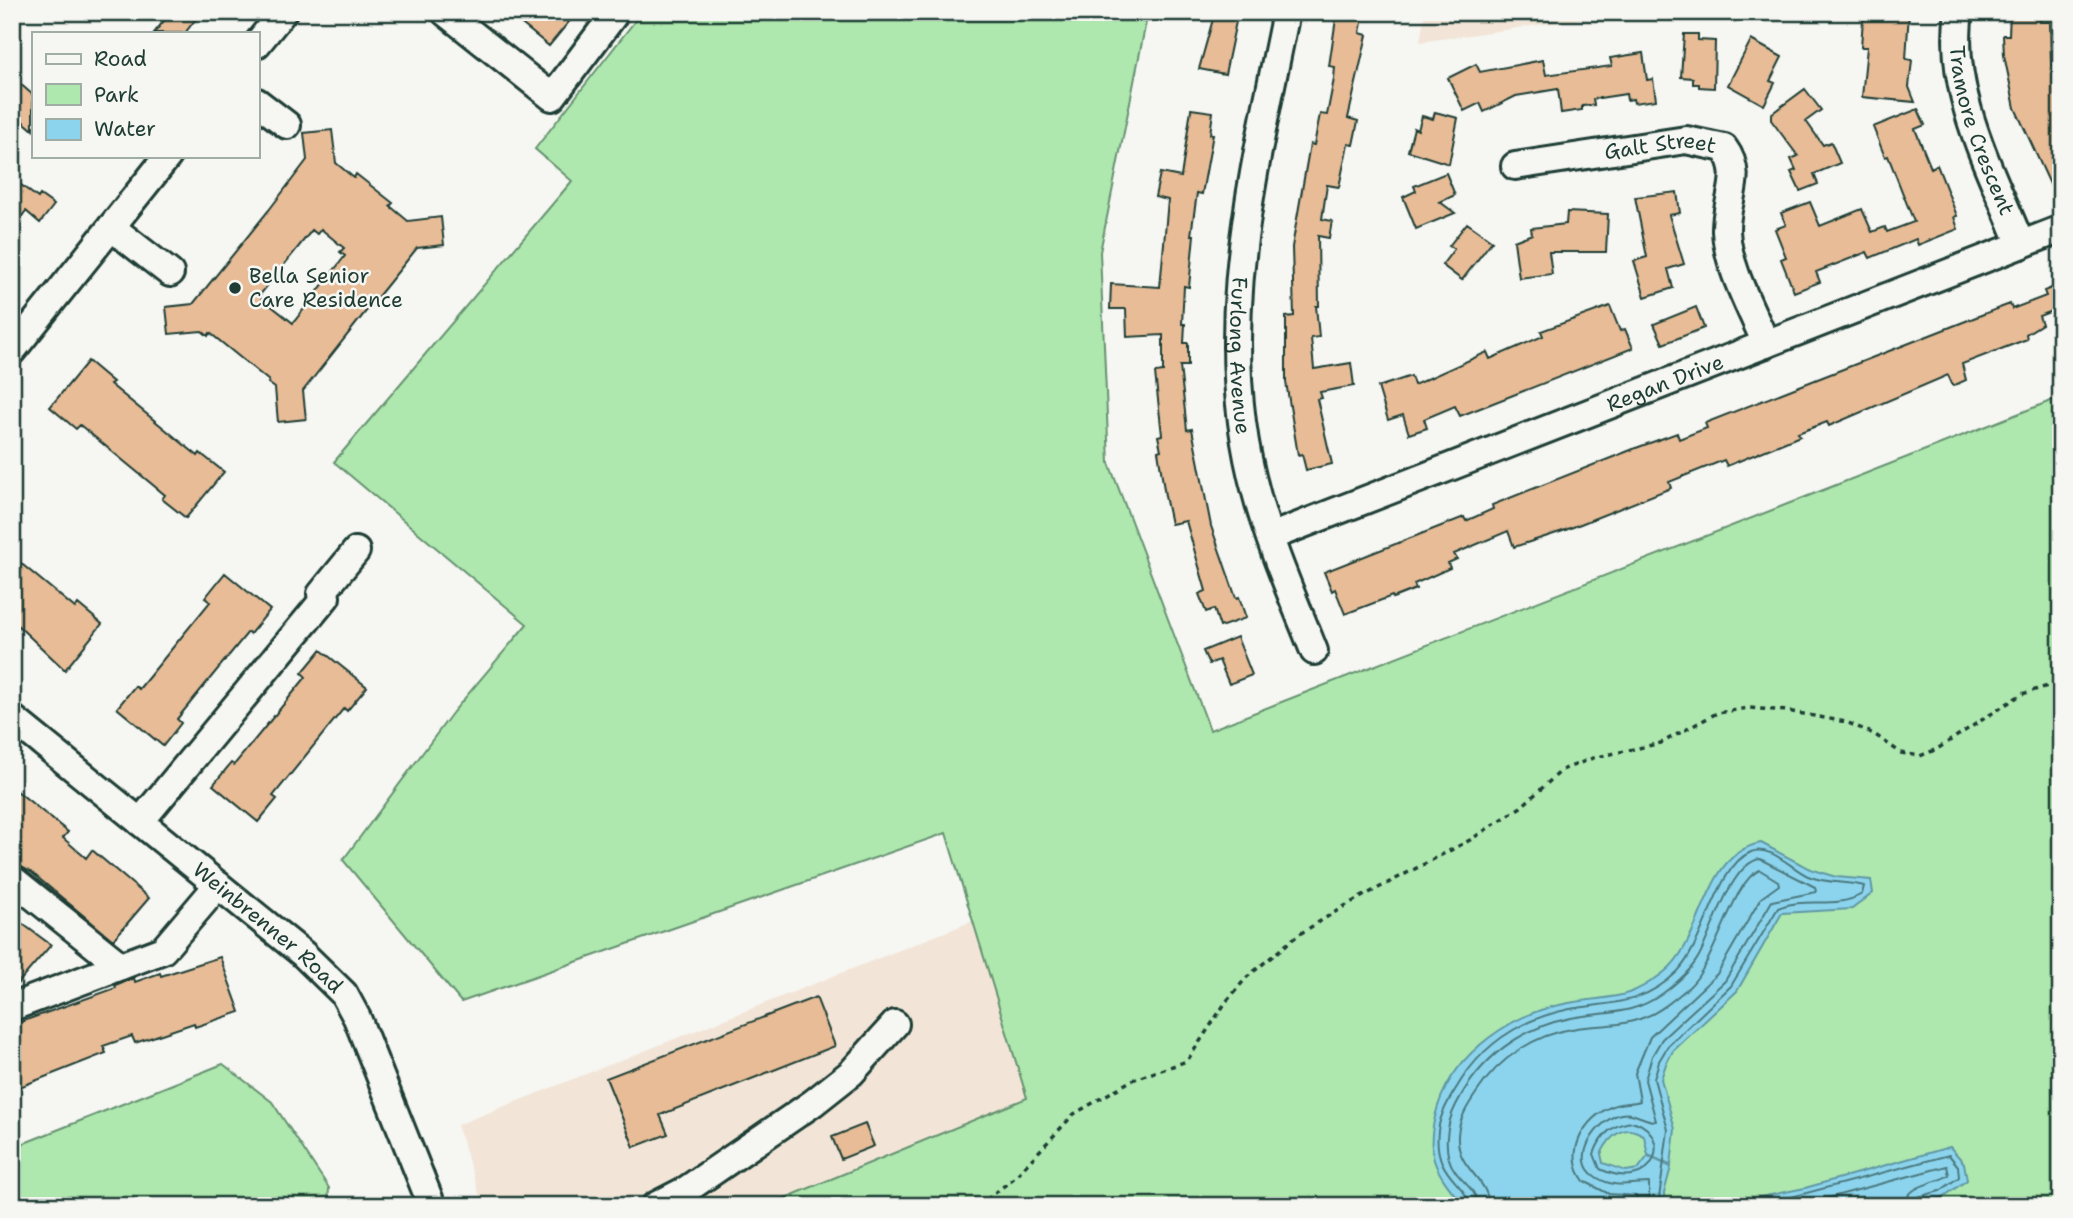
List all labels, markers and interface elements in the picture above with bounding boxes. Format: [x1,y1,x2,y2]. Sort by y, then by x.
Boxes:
legend [32,32,259,158]
street label: Tramore Crescent [1943,44,2021,220]
text: Road [94,45,147,73]
text: Park [94,81,139,109]
text: Water [94,115,156,143]
street label: Galt Street [1602,126,1719,166]
place label: Bella Senior Care Residence [249,262,403,314]
street label: Furlong Avenue [1223,276,1257,436]
marker: Bella Senior Care Residence [227,280,243,296]
street label: Regan Drive [1603,348,1728,419]
street label: Weinbrenner Road [187,856,349,1000]

